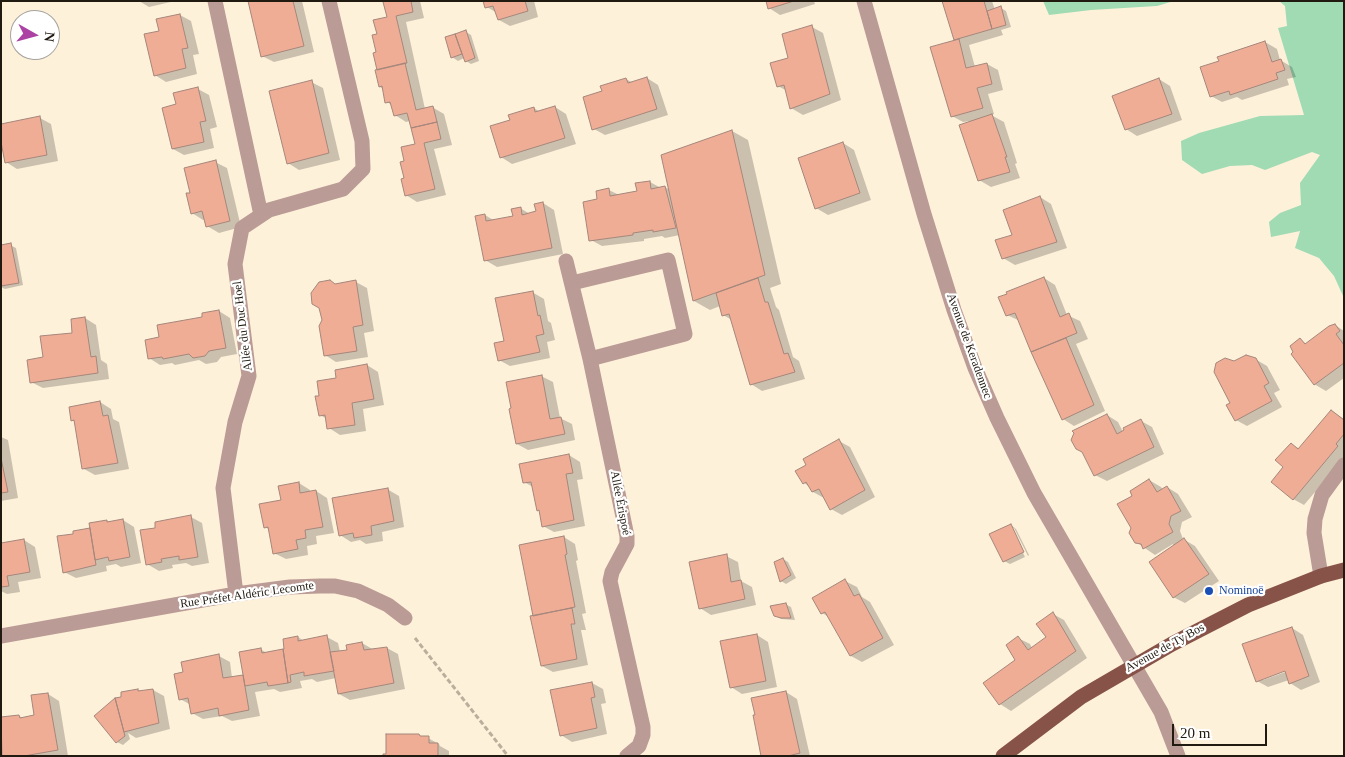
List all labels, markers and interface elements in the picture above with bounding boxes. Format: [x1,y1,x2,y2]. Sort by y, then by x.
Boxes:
north arrow [10,10,60,60]
text: N [41,31,57,43]
street label: Allée du Duc Hoel [230,280,256,372]
street label: Avenue de Keradennec [943,291,995,401]
street label: Allée Érispoé [607,469,633,537]
street label: Rue Préfet Aldéric Lecomte [179,578,315,612]
place label: Nominoë [1219,584,1264,598]
marker: Nominoë [1203,585,1215,597]
street label: Avenue de Ty Bos [1123,620,1207,676]
scale bar [1175,714,1270,746]
text: 20 m [1180,725,1210,741]

